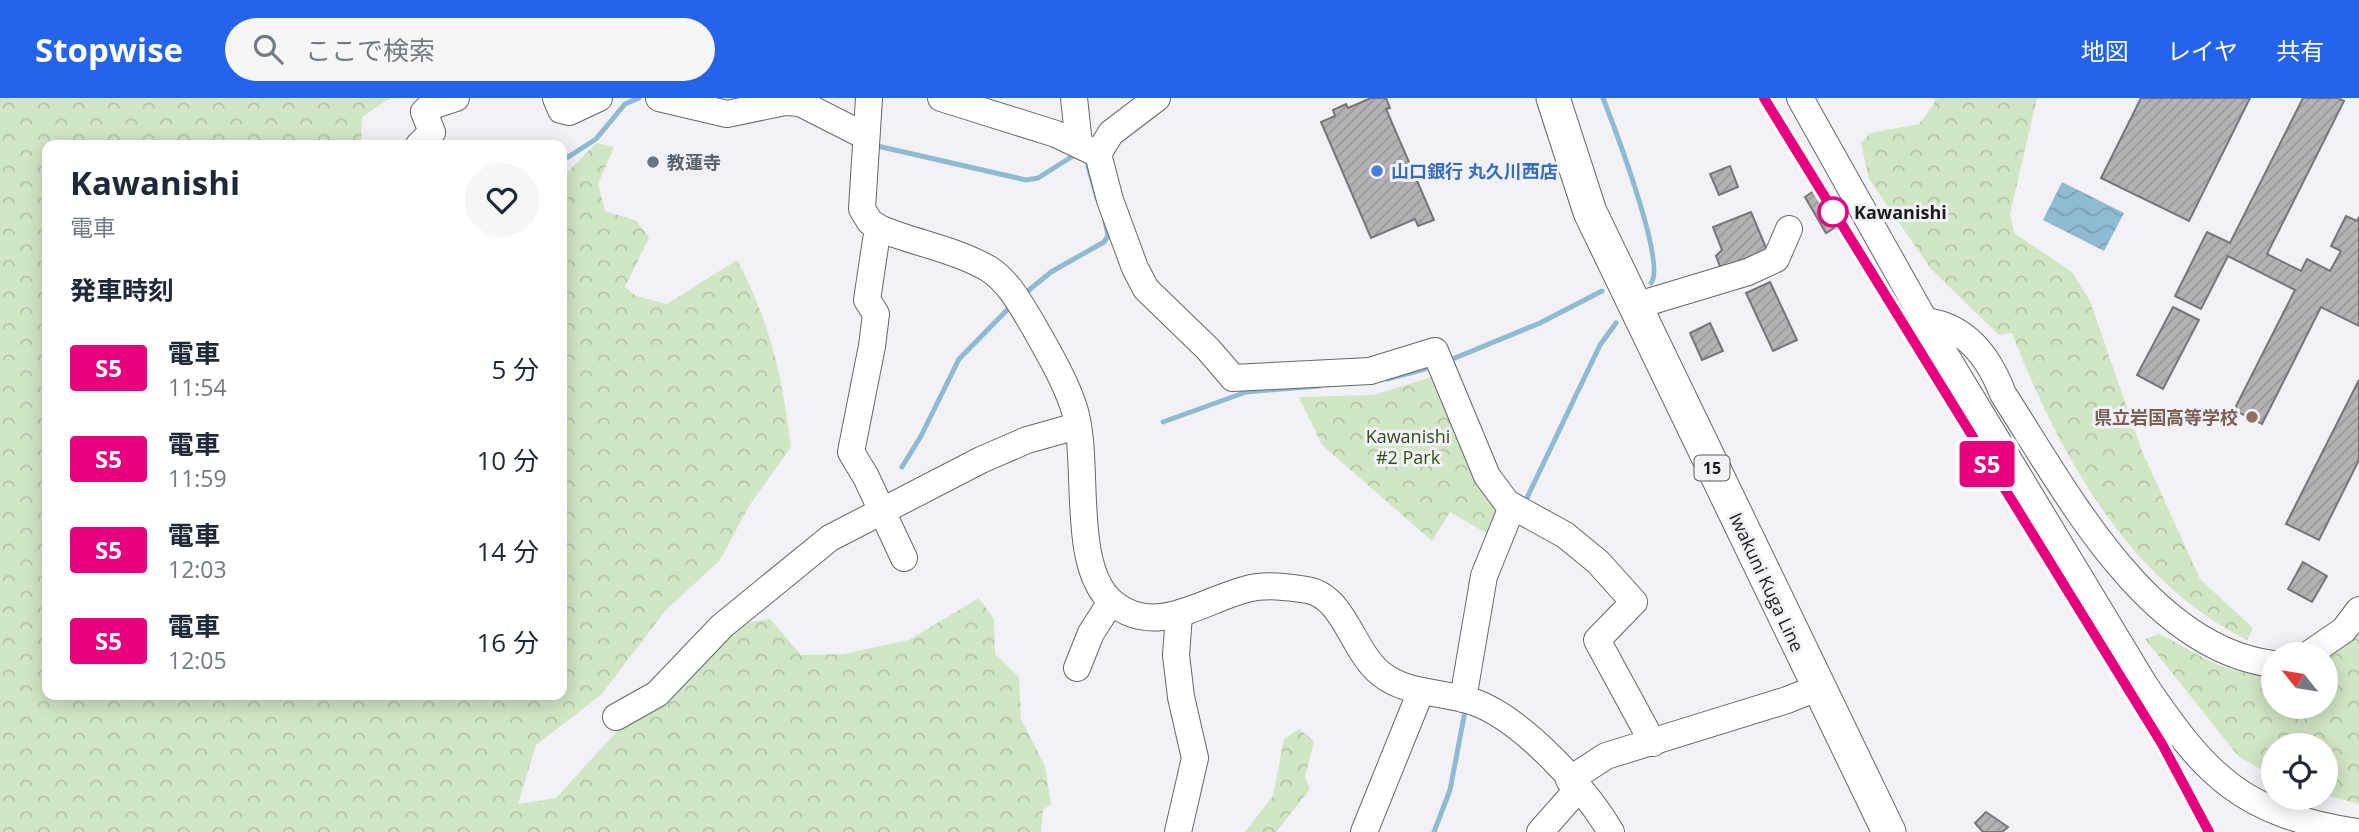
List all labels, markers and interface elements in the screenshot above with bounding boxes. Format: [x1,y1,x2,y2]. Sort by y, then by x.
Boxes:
search box [225,18,715,81]
text: Stopwise [35,27,183,72]
icon: search [249,30,287,68]
text: ここで検索 [305,32,435,68]
text: 地図 [2081,34,2129,67]
text: レイヤ [2167,34,2238,67]
text: 共有 [2276,34,2324,67]
place label: 教蓮寺 [667,150,721,174]
marker: 教蓮寺 [645,154,661,170]
place label: 山口銀行 丸久川西店 [1391,159,1558,183]
text: Kawanishi [70,160,240,205]
button: heart [465,163,539,237]
marker: 山口銀行 丸久川西店 [1369,163,1385,179]
marker: Kawanishi [1818,197,1848,227]
place label: Kawanishi [1854,200,1947,224]
text: 電車 [70,211,116,243]
text: 発車時刻 [70,272,174,308]
text: 電車 [168,335,220,371]
text: S5 [95,351,122,384]
text: 5 分 [491,351,539,387]
text: 11:54 [168,371,227,403]
place label: 県立岩国高等学校 [2094,405,2238,429]
marker: 県立岩国高等学校 [2244,409,2260,425]
park label: Kawanishi #2 Park [1366,424,1450,469]
text: 電車 [168,426,220,462]
line badge: S5 [1955,441,2018,487]
text: S5 [95,442,122,475]
text: 10 分 [477,442,539,478]
text: S5 [1974,447,2000,480]
road number: 15 [1694,456,1730,480]
text: 11:59 [168,462,227,494]
street label: Iwakuni Kuga Line [1724,508,1810,656]
text: 電車 [168,517,220,553]
text: S5 [95,533,122,566]
text: 14 分 [477,533,539,569]
text: 12:03 [168,553,227,585]
text: 電車 [168,608,220,644]
text: S5 [95,624,122,657]
text: 16 分 [477,624,539,660]
north arrow [2261,642,2338,719]
map controls [2261,642,2338,810]
text: 12:05 [168,644,227,676]
button: locate [2261,733,2338,810]

